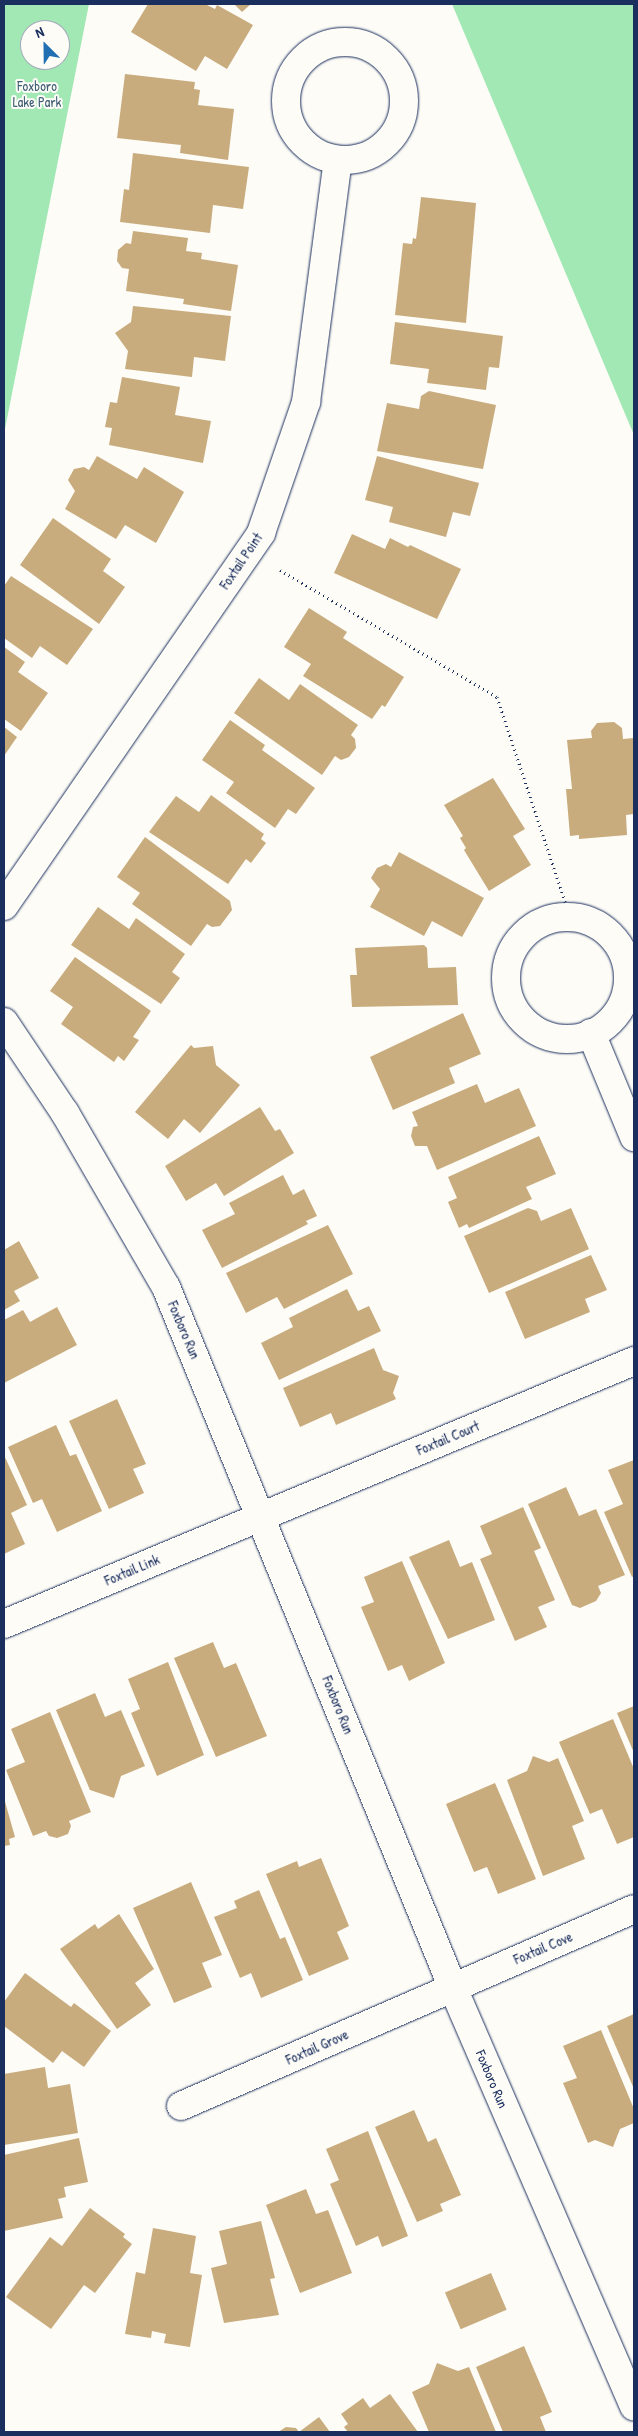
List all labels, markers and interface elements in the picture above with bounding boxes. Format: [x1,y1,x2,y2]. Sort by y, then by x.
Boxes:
north arrow [20,20,70,70]
text: N [32,21,46,42]
park label: Foxboro Lake Park [13,78,61,110]
street label: Foxtail Point [216,530,266,592]
street label: Foxboro Run [164,1299,204,1361]
street label: Foxtail Court [414,1417,482,1459]
street label: Foxtail Link [102,1551,162,1589]
street label: Foxboro Run [319,1674,357,1736]
street label: Foxtail Cove [511,1928,575,1968]
street label: Foxtail Grove [283,2026,351,2068]
street label: Foxboro Run [472,2048,512,2110]

